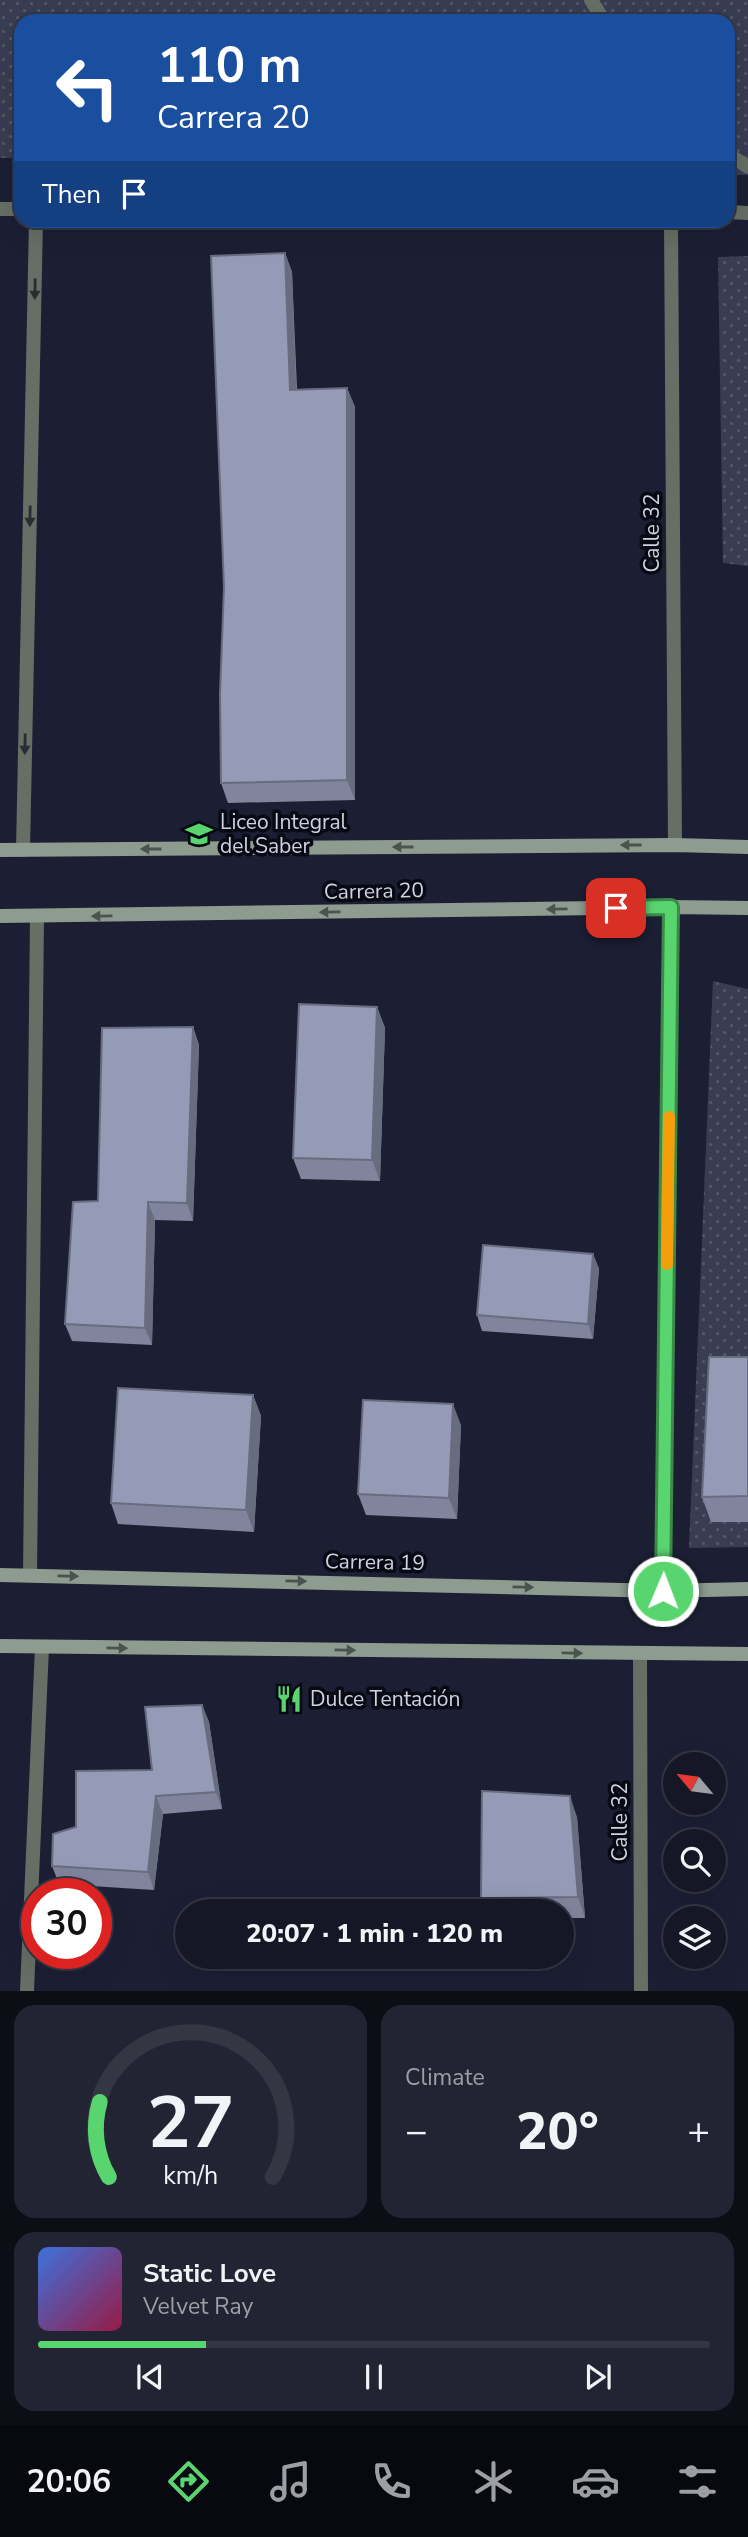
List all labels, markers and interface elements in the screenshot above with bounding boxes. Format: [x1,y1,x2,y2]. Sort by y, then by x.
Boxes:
text: 110 m [157,32,301,99]
icon: left [42,42,133,133]
text: Carrera 20 [157,96,310,139]
icon: arrive [115,175,153,213]
text: Then [42,177,101,212]
one-way arrow [29,278,41,300]
street label: Calle 32 [638,493,666,573]
one-way arrow [24,505,36,527]
one-way arrow [19,733,31,755]
place label: Liceo Integral del Saber [220,808,348,860]
school or university icon: Liceo Integral del Saber [184,819,214,849]
one-way arrow [620,839,642,851]
one-way arrow [392,841,414,853]
one-way arrow [140,843,162,855]
street label: Carrera 20 [324,876,424,906]
pin [586,878,646,938]
icon: arrive [597,889,635,927]
one-way arrow [546,903,568,915]
one-way arrow [319,906,341,918]
one-way arrow [91,910,113,921]
street label: Carrera 19 [325,1547,425,1577]
position arrow [626,1554,700,1628]
one-way arrow [57,1570,79,1582]
one-way arrow [285,1576,307,1587]
one-way arrow [512,1581,534,1593]
one-way arrow [106,1642,128,1654]
one-way arrow [334,1645,356,1656]
one-way arrow [561,1647,583,1659]
restaurant icon: Dulce Tentación [274,1684,304,1714]
place label: Dulce Tentación [310,1685,460,1713]
north arrow [663,1752,726,1815]
map controls [663,1752,726,1969]
street label: Calle 32 [606,1782,634,1862]
button: search [663,1829,726,1892]
speed limit sign: 30 [21,1878,112,1969]
button: layers [663,1906,726,1969]
text: 20:07 · 1 min · 120 m [246,1916,503,1951]
text: Climate [405,2062,485,2093]
text: 27 [147,2074,234,2174]
text: 20° [516,2096,599,2167]
text: − [405,2106,428,2157]
text: + [687,2106,710,2157]
text: km/h [163,2159,218,2193]
text: Static Love [143,2256,276,2291]
text: Velvet Ray [143,2291,253,2322]
icon: previous [131,2358,169,2396]
icon: pause [355,2358,393,2396]
icon: next [579,2358,617,2396]
icon: directions [164,2457,213,2506]
icon: music [266,2457,315,2506]
icon: phone [367,2457,416,2506]
icon: climate [469,2457,518,2506]
icon: car [571,2457,620,2506]
icon: filters [673,2457,722,2506]
text: 20:06 [26,2460,111,2503]

